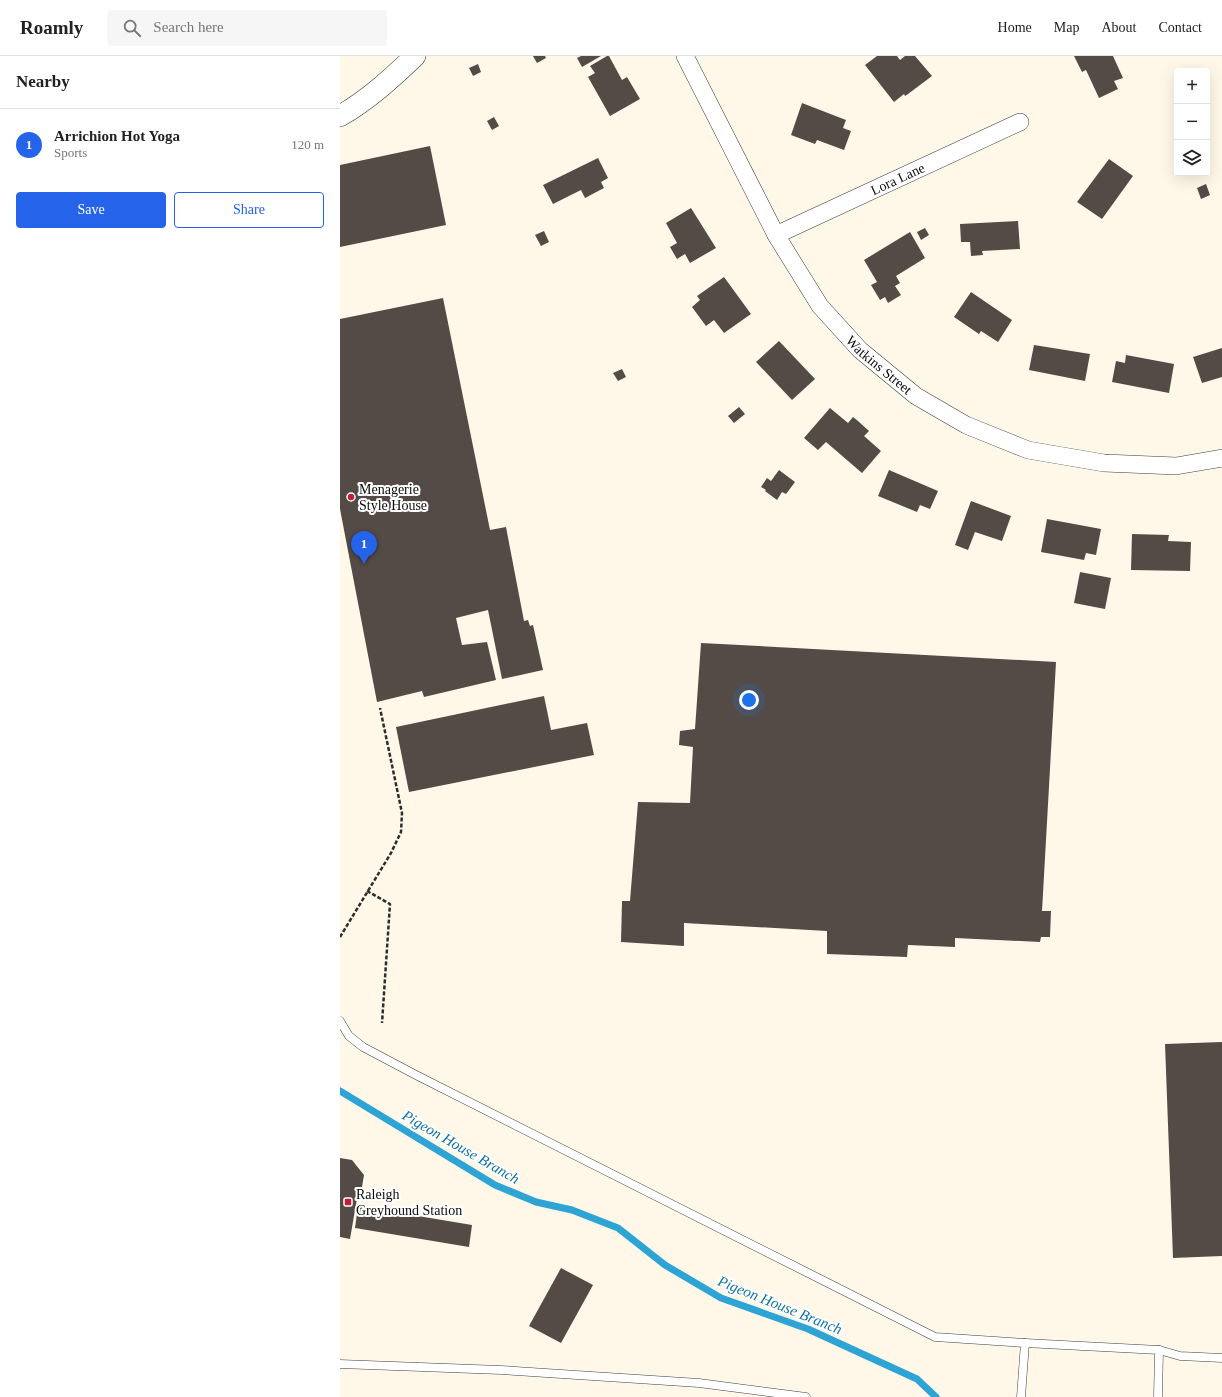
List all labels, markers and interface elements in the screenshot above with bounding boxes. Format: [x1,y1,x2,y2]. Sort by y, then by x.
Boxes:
search box [107,10,387,46]
text: Roamly [20,17,83,38]
icon: search [121,17,143,39]
text: Search here [153,19,224,35]
text: Home [998,20,1032,35]
text: Map [1054,20,1079,35]
text: About [1101,20,1136,35]
text: Contact [1158,20,1202,35]
map controls [1174,68,1210,176]
button: + [1174,68,1210,104]
text: Nearby [16,72,70,91]
button: − [1174,104,1210,140]
text: Arrichion Hot Yoga [54,128,180,144]
text: 1 [26,137,32,152]
text: 120 m [291,137,324,152]
button: layers [1174,140,1210,176]
text: Sports [54,145,87,160]
street label: Lora Lane [868,160,927,198]
button: Save [16,192,166,228]
button: Share [174,192,324,228]
street label: Watkins Street [843,333,915,398]
place label: Menagerie Style House [359,482,427,513]
marker: Menagerie Style House [346,492,356,502]
pin: 1 [351,531,377,564]
your location [739,690,759,710]
water label: Pigeon House Branch [399,1106,522,1187]
place label: Raleigh Greyhound Station [356,1187,462,1218]
marker: Raleigh Greyhound Station [343,1197,353,1207]
water label: Pigeon House Branch [715,1272,844,1337]

